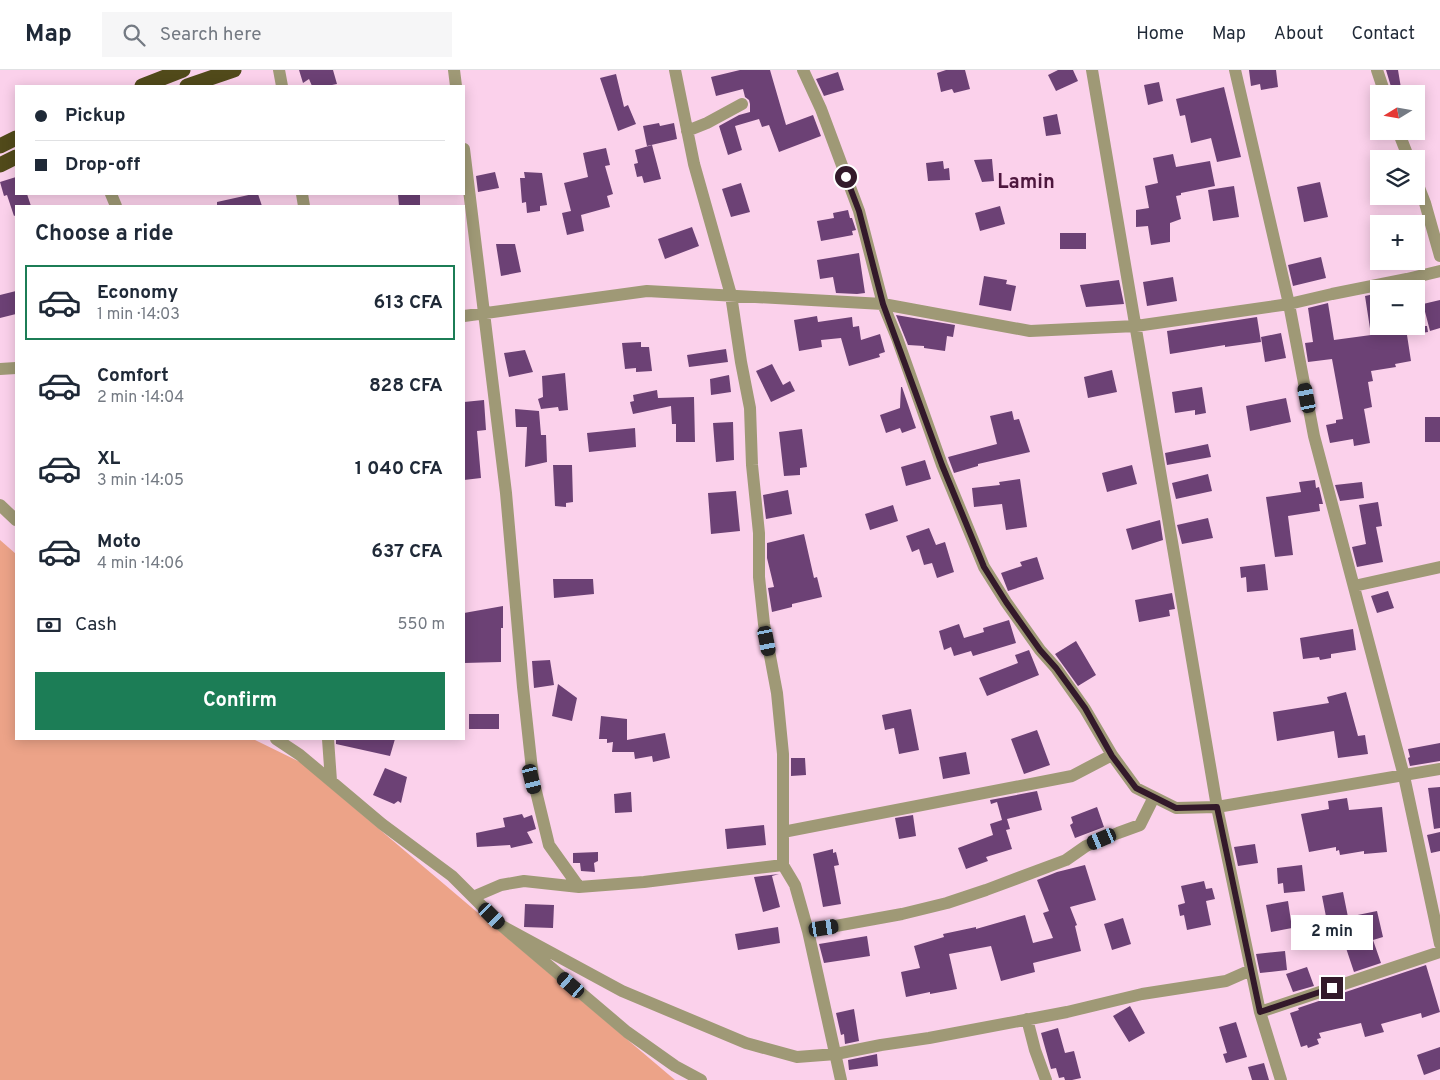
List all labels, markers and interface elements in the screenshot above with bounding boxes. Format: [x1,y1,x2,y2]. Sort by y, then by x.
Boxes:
search box [102,12,452,57]
text: Map [25,20,72,50]
icon: search [120,21,148,49]
text: Search here [160,23,261,47]
text: Home [1136,23,1184,46]
text: Map [1212,23,1246,46]
text: About [1274,23,1323,46]
text: Contact [1351,23,1415,46]
north arrow [1370,85,1425,140]
map controls [1370,85,1425,335]
text: Pickup [65,104,125,128]
button: layers [1370,150,1425,205]
text: Drop-off [65,153,140,177]
route start [835,166,857,188]
district label: Lamin [997,170,1055,196]
button: + [1370,215,1425,270]
text: Choose a ride [35,221,173,248]
icon: car [37,280,82,325]
button: − [1370,280,1425,335]
text: Economy [97,281,178,305]
text: 613 CFA [374,291,443,315]
text: 1 min · 14:03 [97,305,180,325]
icon: car [37,363,82,408]
text: Comfort [97,364,169,388]
text: 828 CFA [369,374,443,398]
car [1296,382,1317,414]
text: 2 min · 14:04 [97,388,184,408]
icon: car [37,446,82,491]
text: XL [97,447,120,471]
text: 1 040 CFA [355,457,443,481]
text: 3 min · 14:05 [97,471,184,491]
icon: car [37,529,82,574]
text: Moto [97,530,141,554]
text: 637 CFA [371,540,443,564]
text: 4 min · 14:06 [97,554,184,574]
icon: cash [35,611,63,639]
text: Cash [75,613,117,637]
text: 550 m [398,615,445,635]
car [756,625,777,657]
button: Confirm [35,672,445,730]
car [521,763,542,795]
car [1085,826,1118,852]
car [476,900,507,932]
callout: 2 min [1291,916,1373,950]
car [808,918,839,938]
text: 2 min [1311,922,1353,942]
car [554,969,587,1001]
route end [1321,977,1343,999]

